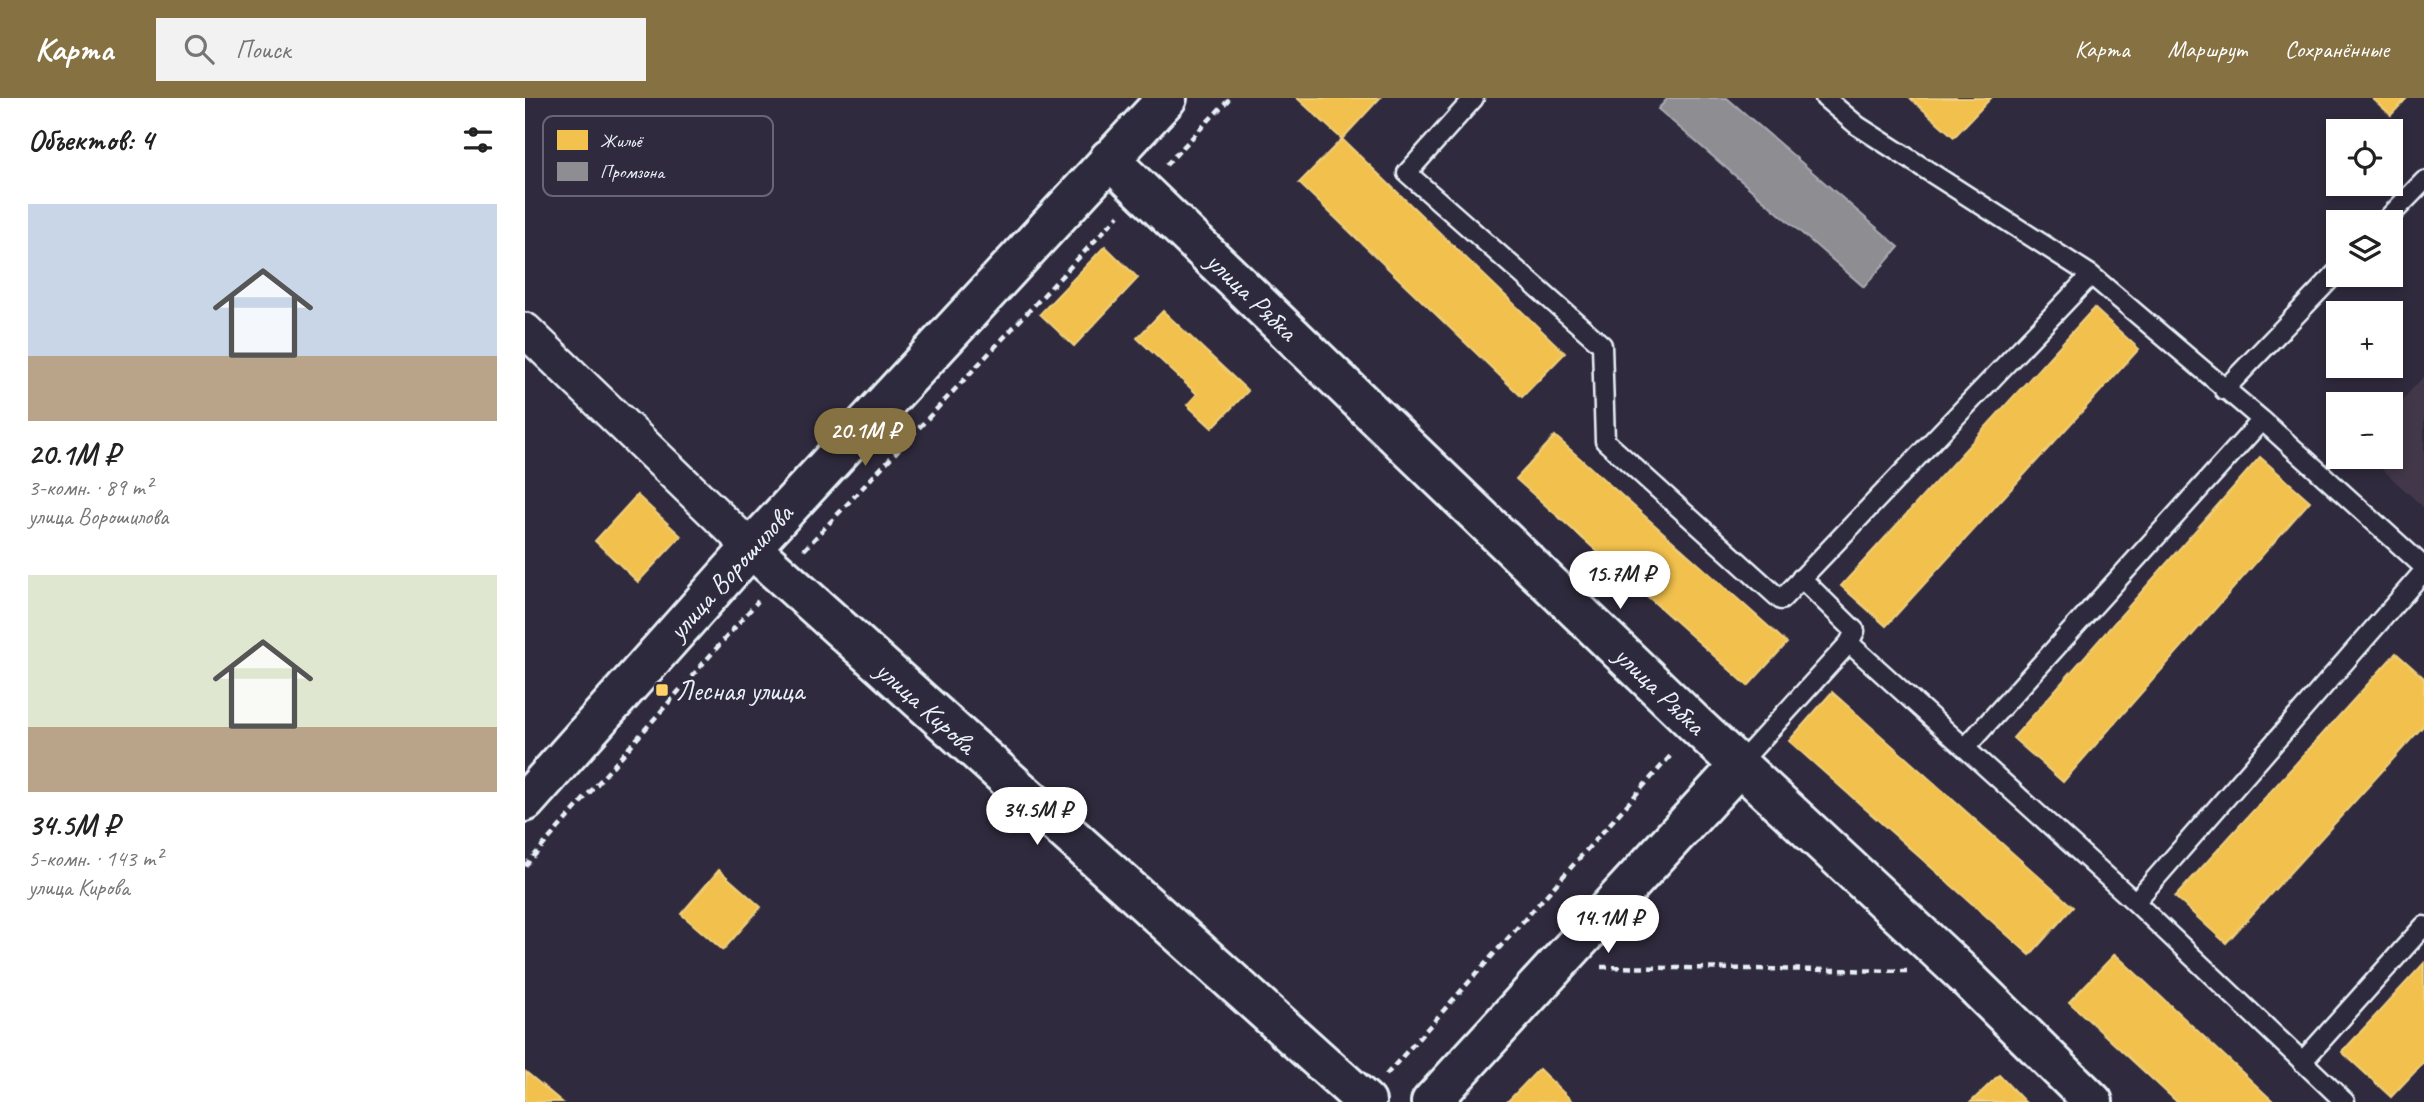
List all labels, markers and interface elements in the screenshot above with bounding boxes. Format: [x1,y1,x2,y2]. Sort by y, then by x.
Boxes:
search box [156,18,646,81]
text: Карта [35,28,114,70]
icon: search [180,30,218,68]
text: Поиск [236,33,290,66]
text: Карта [2075,34,2130,64]
text: Маршрут [2168,34,2247,64]
text: Сохранённые [2285,34,2389,64]
legend [543,116,773,196]
map controls [2326,119,2403,469]
button: locate [2326,119,2403,196]
text: Объектов: 4 [28,121,153,159]
icon: filters [459,121,497,159]
text: Жильё [600,129,644,153]
text: Промзона [600,160,666,184]
button: layers [2326,210,2403,287]
street label: улица Рябка [1198,243,1306,349]
icon: home [200,250,326,376]
button: + [2326,301,2403,378]
button: − [2326,392,2403,469]
pin: 20.1M ₽ [800,408,930,468]
text: 20.1M ₽ [830,416,900,445]
text: 20.1M ₽ [28,435,119,473]
text: 3-комн. · 89 m² [28,473,152,502]
street label: улица Ворошилова [659,496,801,649]
text: улица Ворошилова [28,502,168,531]
pin: 15.7M ₽ [1555,552,1685,611]
text: 15.7M ₽ [1585,559,1655,588]
icon: home [200,621,326,747]
street label: улица Рябка [1606,637,1714,743]
street label: улица Кирова [867,651,986,763]
place label: Лесная улица [676,673,807,708]
marker: Лесная улица [654,682,670,698]
pin: 34.5M ₽ [972,788,1102,847]
text: 34.5M ₽ [1002,795,1072,824]
text: 34.5M ₽ [28,806,119,844]
text: 5-комн. · 143 m² [28,844,162,873]
text: улица Кирова [28,873,130,902]
pin: 14.1M ₽ [1543,896,1673,955]
text: 14.1M ₽ [1573,903,1643,932]

